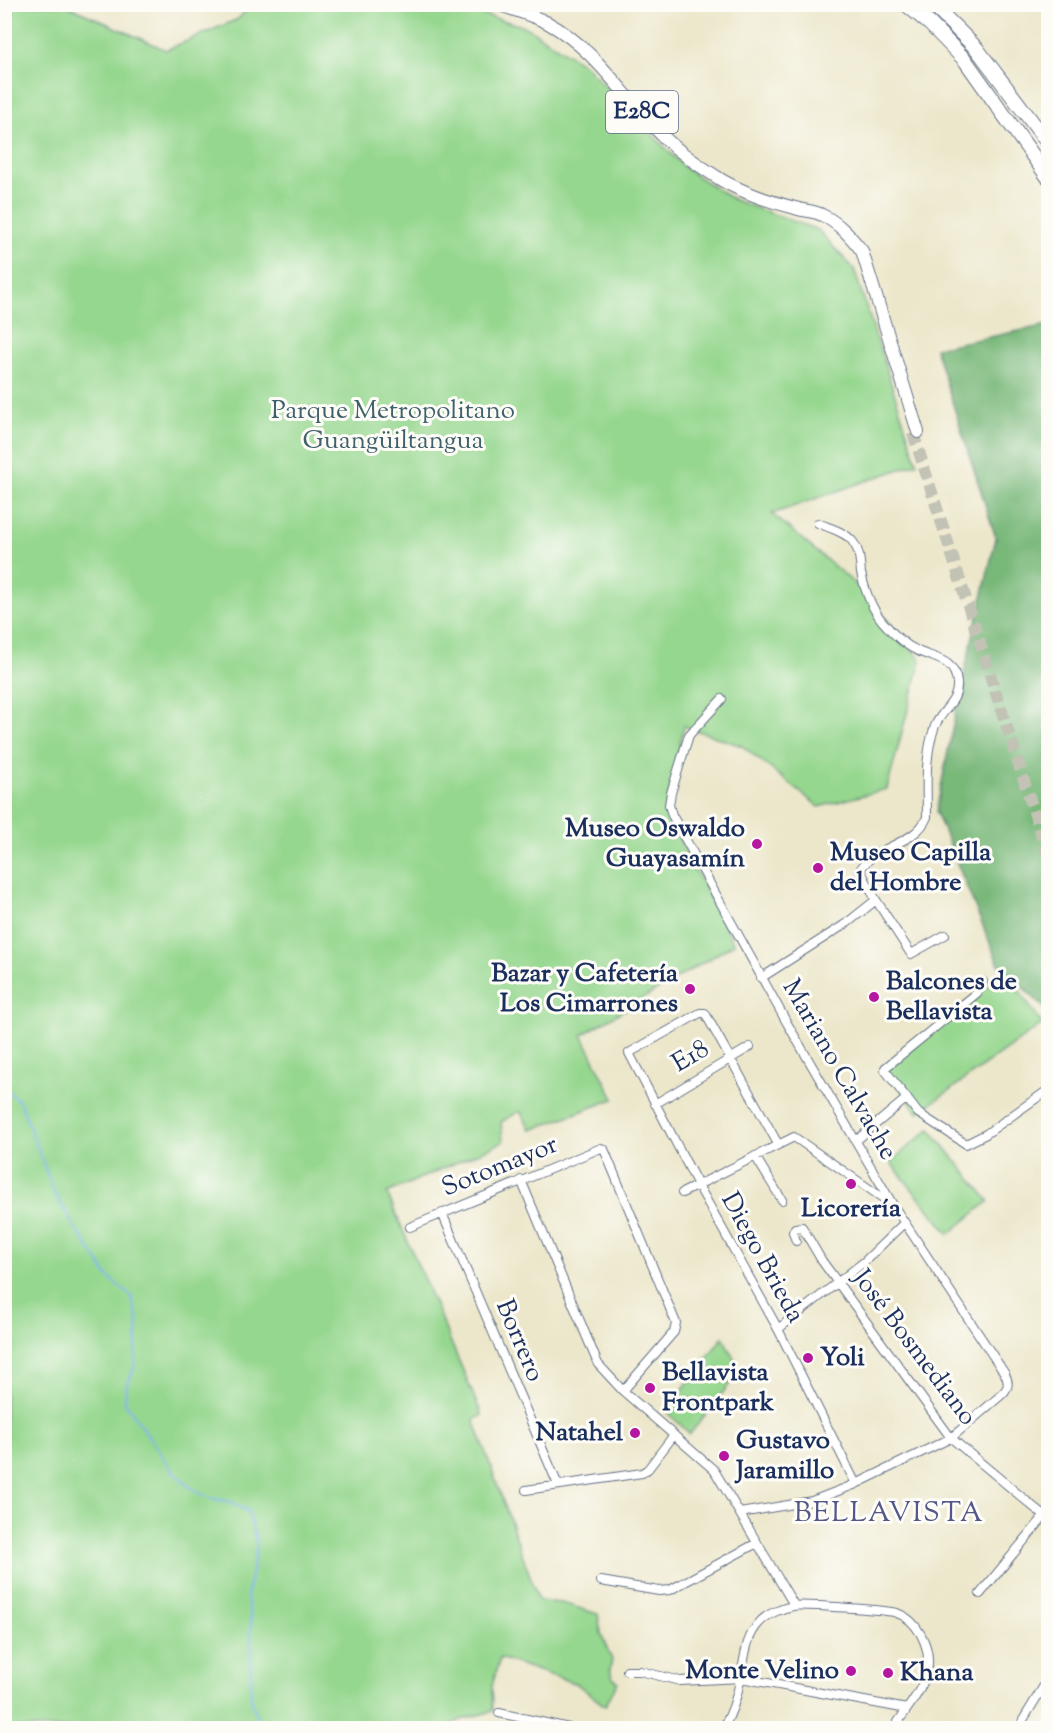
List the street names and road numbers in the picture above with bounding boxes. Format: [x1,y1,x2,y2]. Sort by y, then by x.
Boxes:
road number: E28C [606,91,678,133]
street label: Mariano Calvache [772,973,906,1167]
street label: E18 [665,1031,717,1083]
street label: Sotomayor [436,1127,564,1207]
street label: Diego Brieda [711,1186,813,1330]
street label: José Bosmediano [842,1261,985,1434]
street label: Borrero [485,1294,553,1388]

